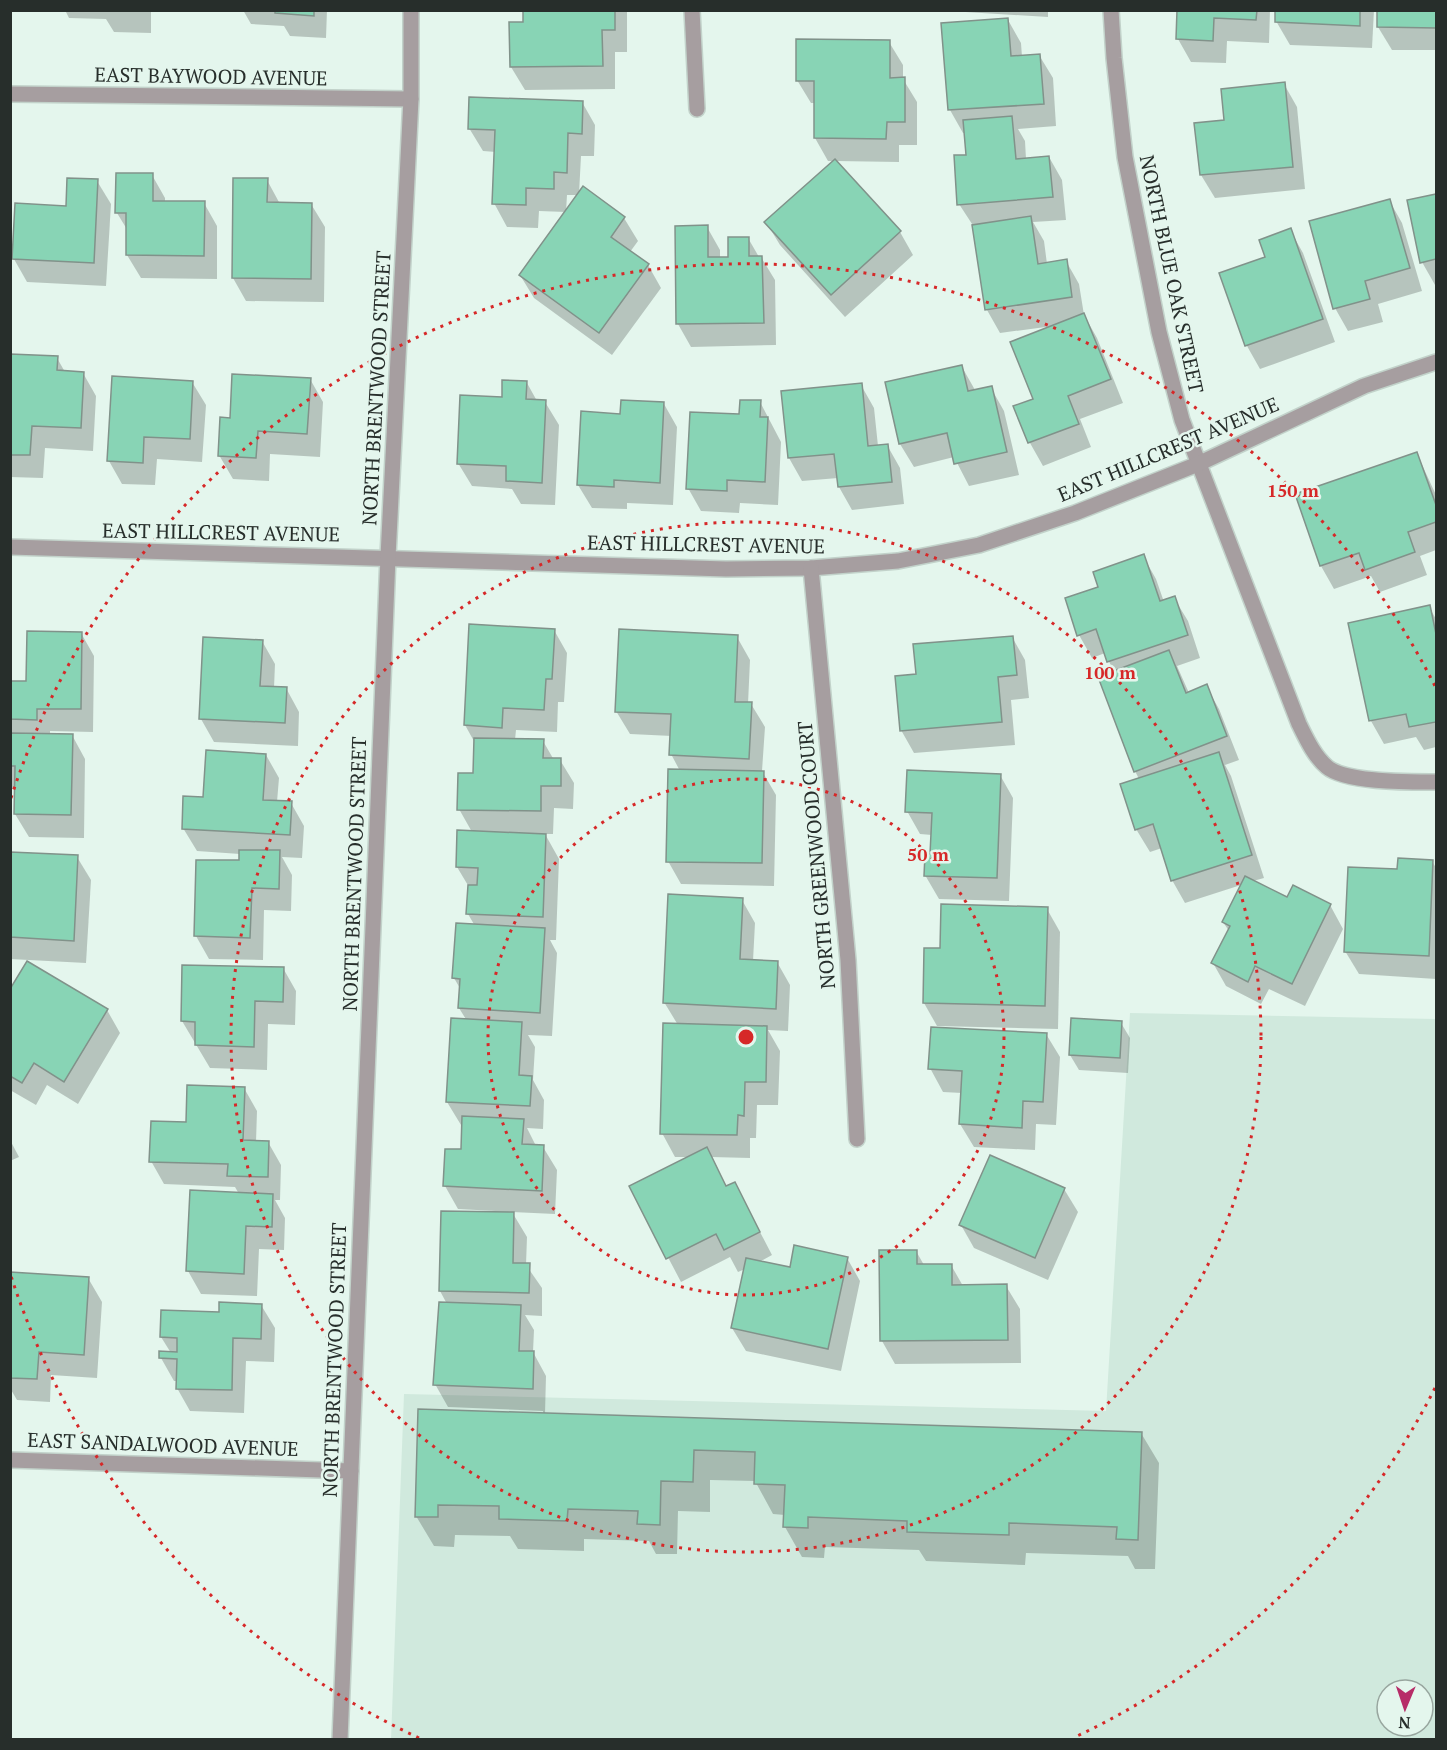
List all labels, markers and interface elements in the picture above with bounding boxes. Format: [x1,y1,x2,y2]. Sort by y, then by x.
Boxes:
street label: EAST BAYWOOD AVENUE [94,60,328,92]
street label: NORTH BLUE OAK STREET [1134,152,1210,396]
street label: NORTH BRENTWOOD STREET [355,250,397,526]
street label: EAST HILLCREST AVENUE [1053,390,1283,508]
text: 150 m [1267,478,1319,502]
street label: EAST HILLCREST AVENUE [102,516,340,548]
street label: EAST HILLCREST AVENUE [587,528,825,560]
text: 100 m [1084,660,1136,684]
street label: NORTH GREENWOOD COURT [791,720,841,990]
street label: NORTH BRENTWOOD STREET [336,736,372,1012]
text: 50 m [907,842,949,866]
centre of rings [736,1027,756,1047]
street label: NORTH BRENTWOOD STREET [316,1222,352,1498]
street label: EAST SANDALWOOD AVENUE [27,1426,299,1462]
north arrow [1375,1678,1435,1738]
text: N [1398,1712,1411,1734]

